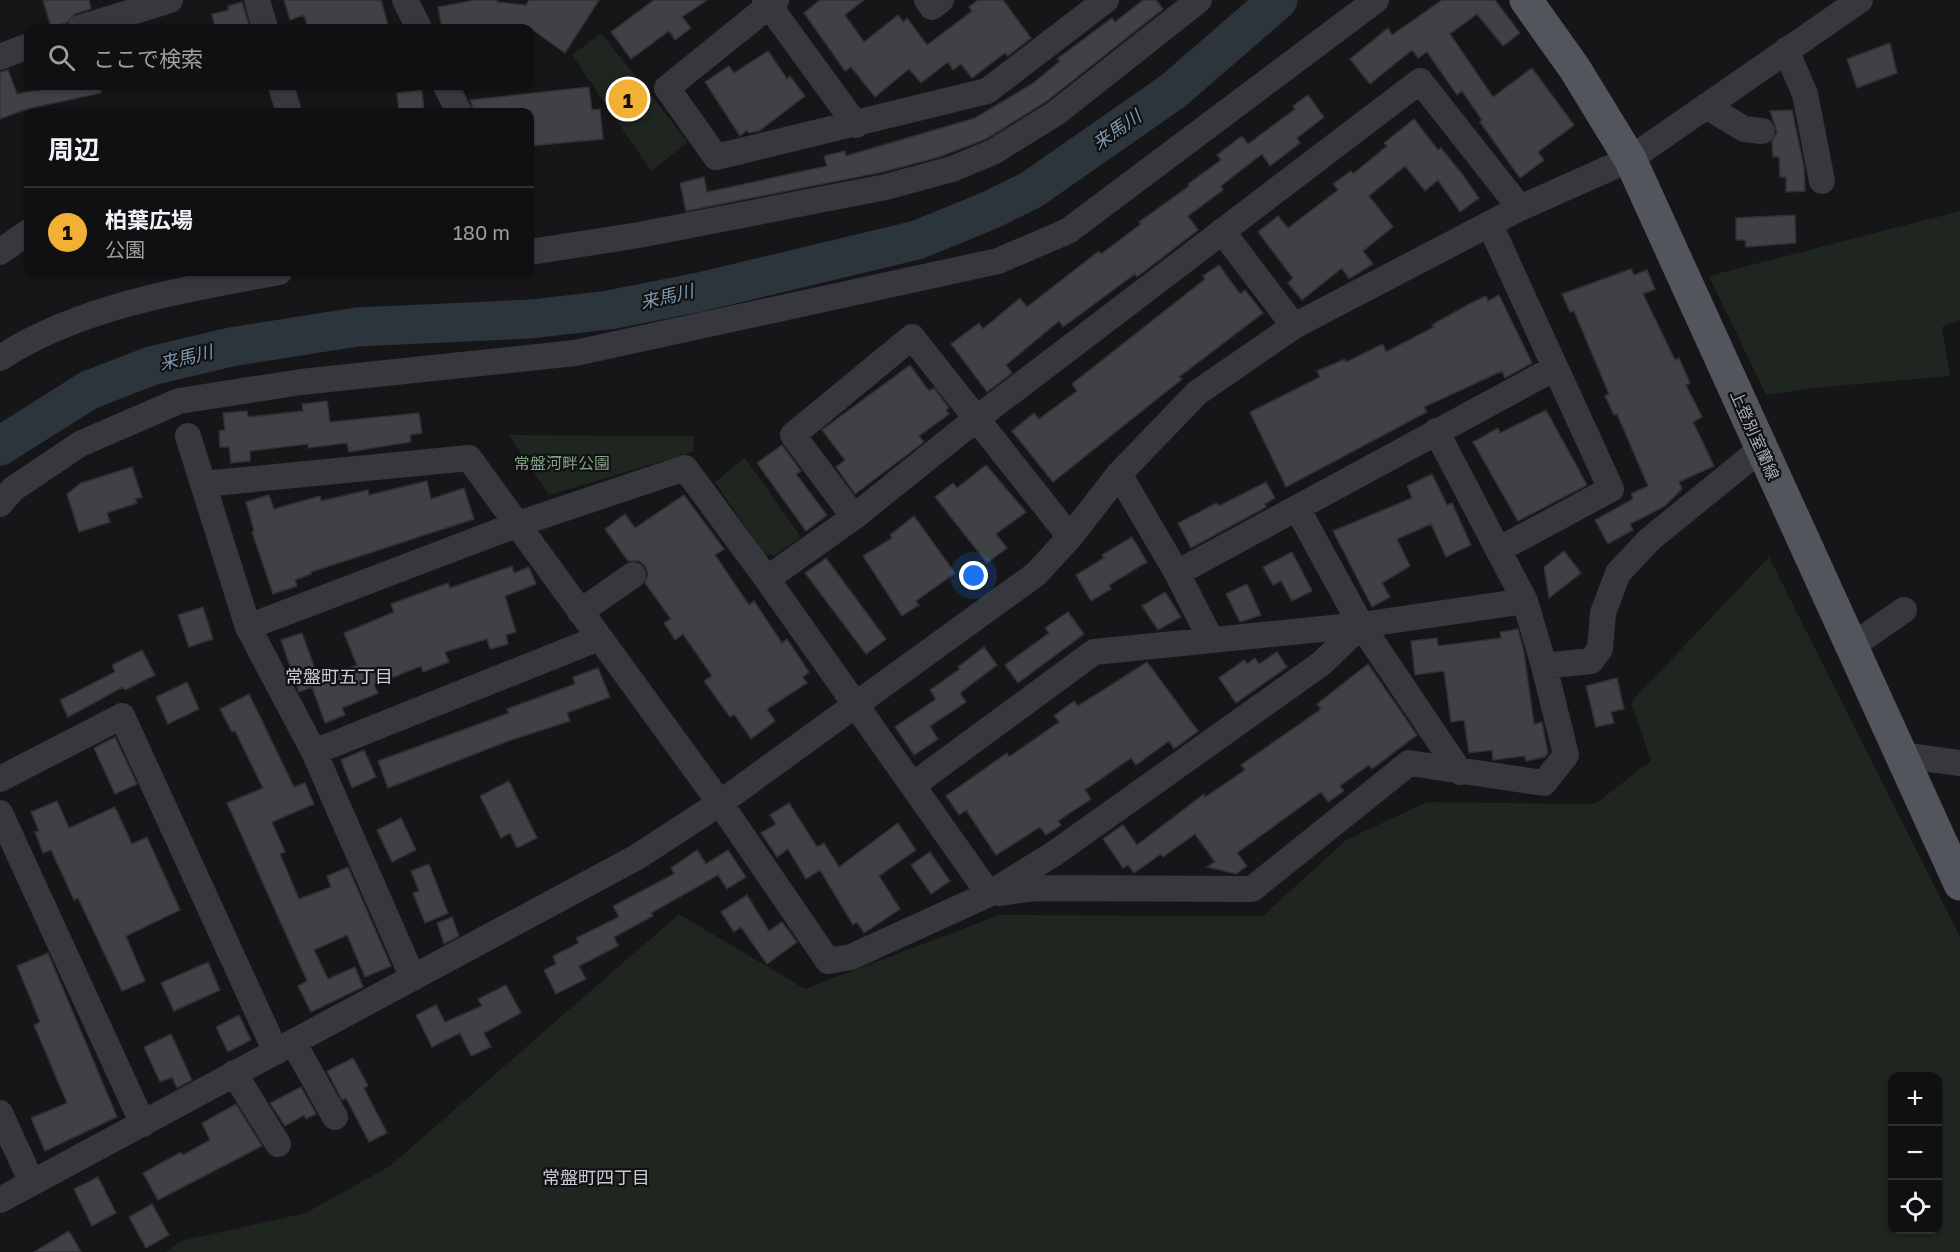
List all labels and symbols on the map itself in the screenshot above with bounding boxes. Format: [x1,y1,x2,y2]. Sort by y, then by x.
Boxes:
pin: 1 [608,76,648,122]
water label: 来馬川 [1088,104,1146,154]
water label: 来馬川 [638,279,698,313]
water label: 来馬川 [157,339,217,374]
street label: 上登別室蘭線 [1726,387,1784,483]
park label: 常盤河畔公園 [514,453,610,473]
your location [959,561,988,590]
district label: 常盤町五丁目 [285,665,393,687]
district label: 常盤町四丁目 [542,1166,650,1188]

